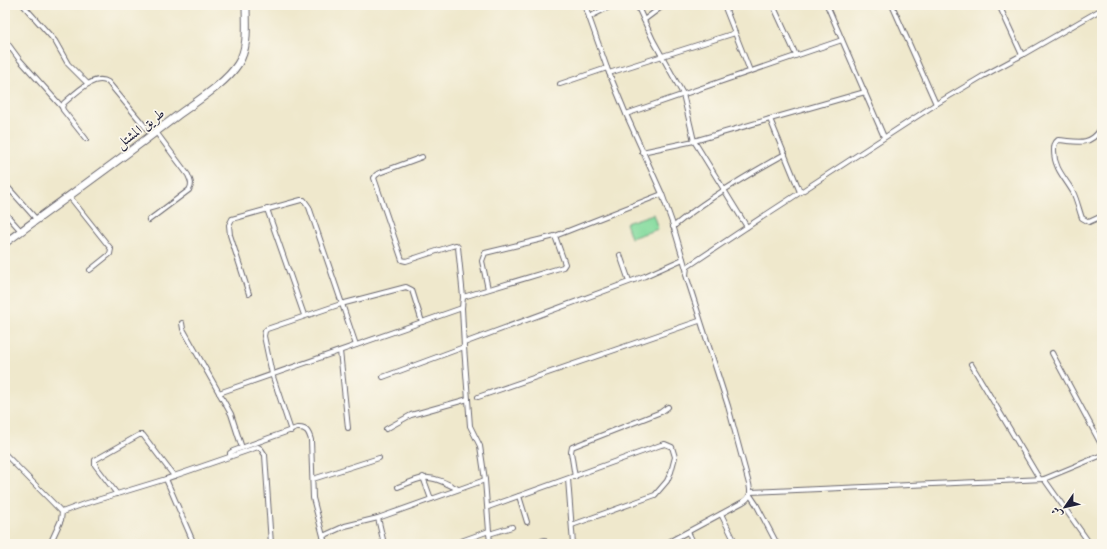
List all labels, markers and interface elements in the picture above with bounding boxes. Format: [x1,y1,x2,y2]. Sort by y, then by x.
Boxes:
street label: طريق المشتل [112,104,169,154]
north arrow [1045,487,1085,527]
text: ش [1049,503,1067,520]

